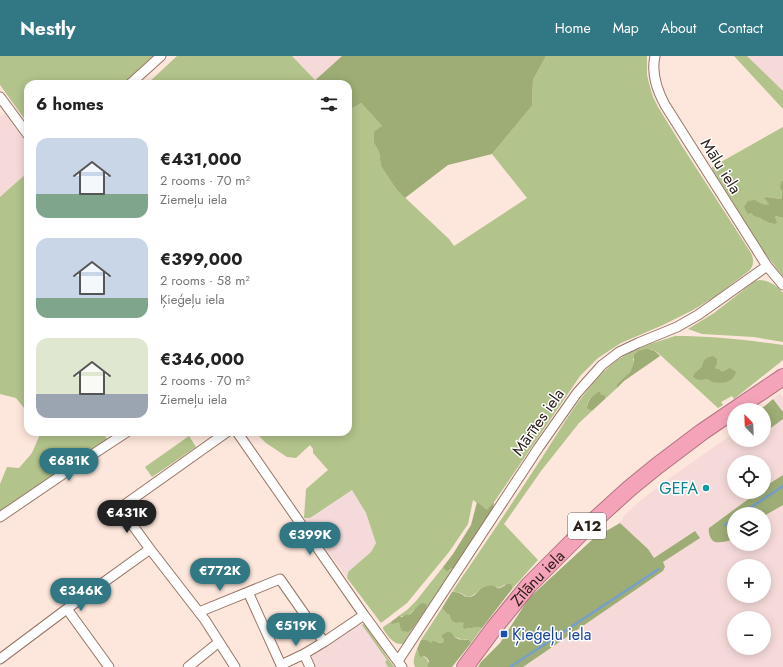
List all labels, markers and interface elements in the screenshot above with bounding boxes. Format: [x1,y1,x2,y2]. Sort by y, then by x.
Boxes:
text: Nestly [20,15,76,42]
text: Home [555,18,591,38]
text: Map [613,18,639,38]
text: About [661,18,696,38]
text: Contact [718,18,763,38]
text: 6 homes [36,92,104,116]
icon: filters [318,93,340,115]
street label: Mālu iela [695,134,747,198]
text: €431,000 [160,147,241,171]
icon: home [68,154,116,202]
text: 2 rooms · 70 m² [160,171,250,190]
text: Ziemeļu iela [160,190,227,209]
text: €399,000 [160,247,243,271]
icon: home [68,254,116,302]
text: 2 rooms · 58 m² [160,271,250,290]
text: Ķieģeļu iela [160,290,225,309]
text: €346,000 [160,347,244,371]
icon: home [68,354,116,402]
text: 2 rooms · 70 m² [160,371,250,390]
street label: Mārītes iela [506,384,570,460]
text: Ziemeļu iela [160,390,227,409]
north arrow [727,403,771,447]
map controls [727,403,771,655]
pin: €681K [41,448,97,482]
text: €681K [48,451,90,470]
button: locate [727,455,771,499]
place label: GEFA [659,477,698,500]
marker: GEFA [701,483,711,493]
pin: €431K [99,500,155,534]
text: €431K [106,503,148,522]
button: layers [727,507,771,551]
road number: A12 [568,513,606,539]
pin: €399K [282,522,338,556]
text: €399K [288,525,332,544]
street label: Zīlānu iela [505,544,570,611]
pin: €772K [192,558,248,592]
button: + [727,559,771,603]
text: €772K [199,561,241,580]
pin: €346K [53,578,109,612]
text: €346K [59,581,103,600]
button: − [727,611,771,655]
pin: €519K [268,613,324,647]
text: €519K [275,616,317,635]
place label: Ķieģeļu iela [512,623,591,646]
marker: Ķieģeļu iela [499,629,509,639]

